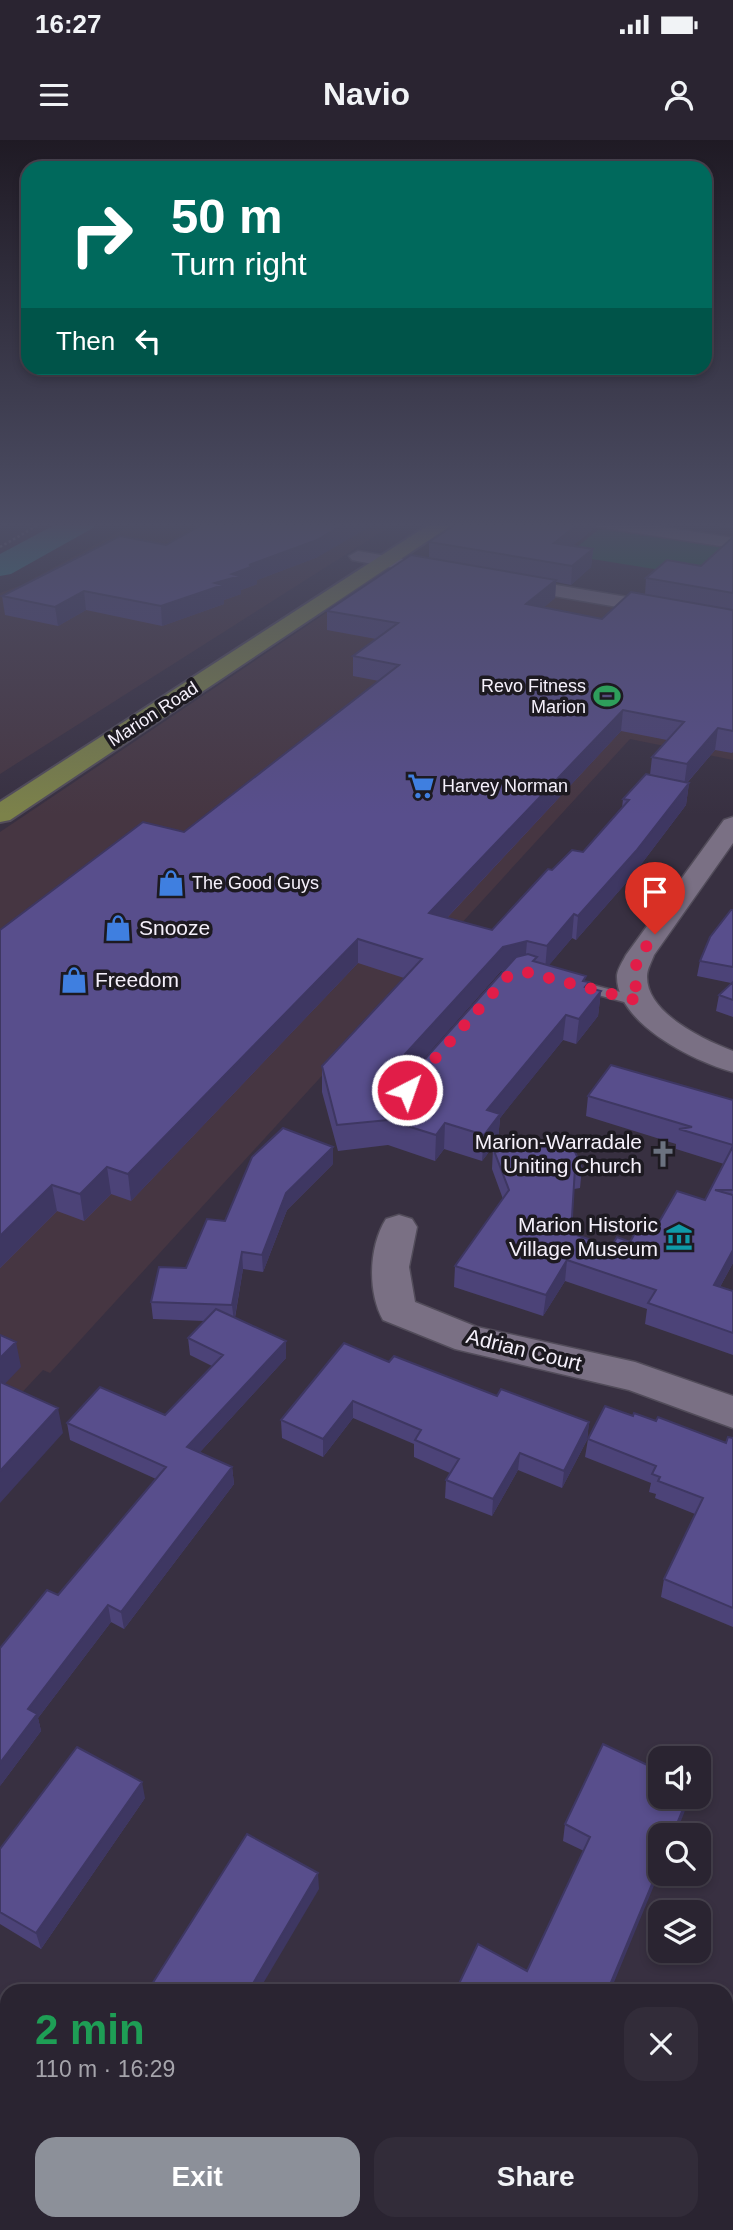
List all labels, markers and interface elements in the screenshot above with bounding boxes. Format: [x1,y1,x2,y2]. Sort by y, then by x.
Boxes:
text: 16:27 [35,9,102,39]
icon: menu [35,76,73,114]
text: Navio [323,76,410,112]
icon: person [660,76,698,114]
icon: right [56,189,147,280]
text: 50 m [171,189,283,243]
text: Turn right [171,246,307,282]
icon: left [129,322,167,360]
text: Then [56,326,115,356]
place label: Revo Fitness Marion [481,676,586,717]
street label: Marion Road [104,678,202,750]
sports icon: Revo Fitness Marion [592,681,622,711]
supermarket icon: Harvey Norman [406,771,436,801]
place label: Harvey Norman [442,776,568,796]
pin [625,862,685,934]
shop icon: The Good Guys [156,868,186,898]
place label: The Good Guys [192,873,319,893]
icon: arrive [636,873,674,911]
shop icon: Snooze [103,913,133,943]
place label: Snooze [139,916,210,939]
shop icon: Freedom [59,965,89,995]
place label: Freedom [95,968,179,991]
position arrow [370,1053,444,1127]
place label: Marion-Warradale Uniting Church [475,1130,642,1177]
church icon: Marion-Warradale Uniting Church [648,1139,678,1169]
place label: Marion Historic Village Museum [509,1213,658,1260]
museum icon: Marion Historic Village Museum [664,1222,694,1252]
street label: Adrian Court [464,1324,584,1375]
map controls [648,1746,711,1963]
button: sound [648,1746,711,1809]
button: search [648,1823,711,1886]
button: layers [648,1900,711,1963]
text: 2 min [35,2006,145,2053]
button: close [624,2007,698,2081]
text: 110 m · 16:29 [35,2056,175,2082]
button: Exit [35,2137,360,2217]
button: Share [374,2137,698,2217]

